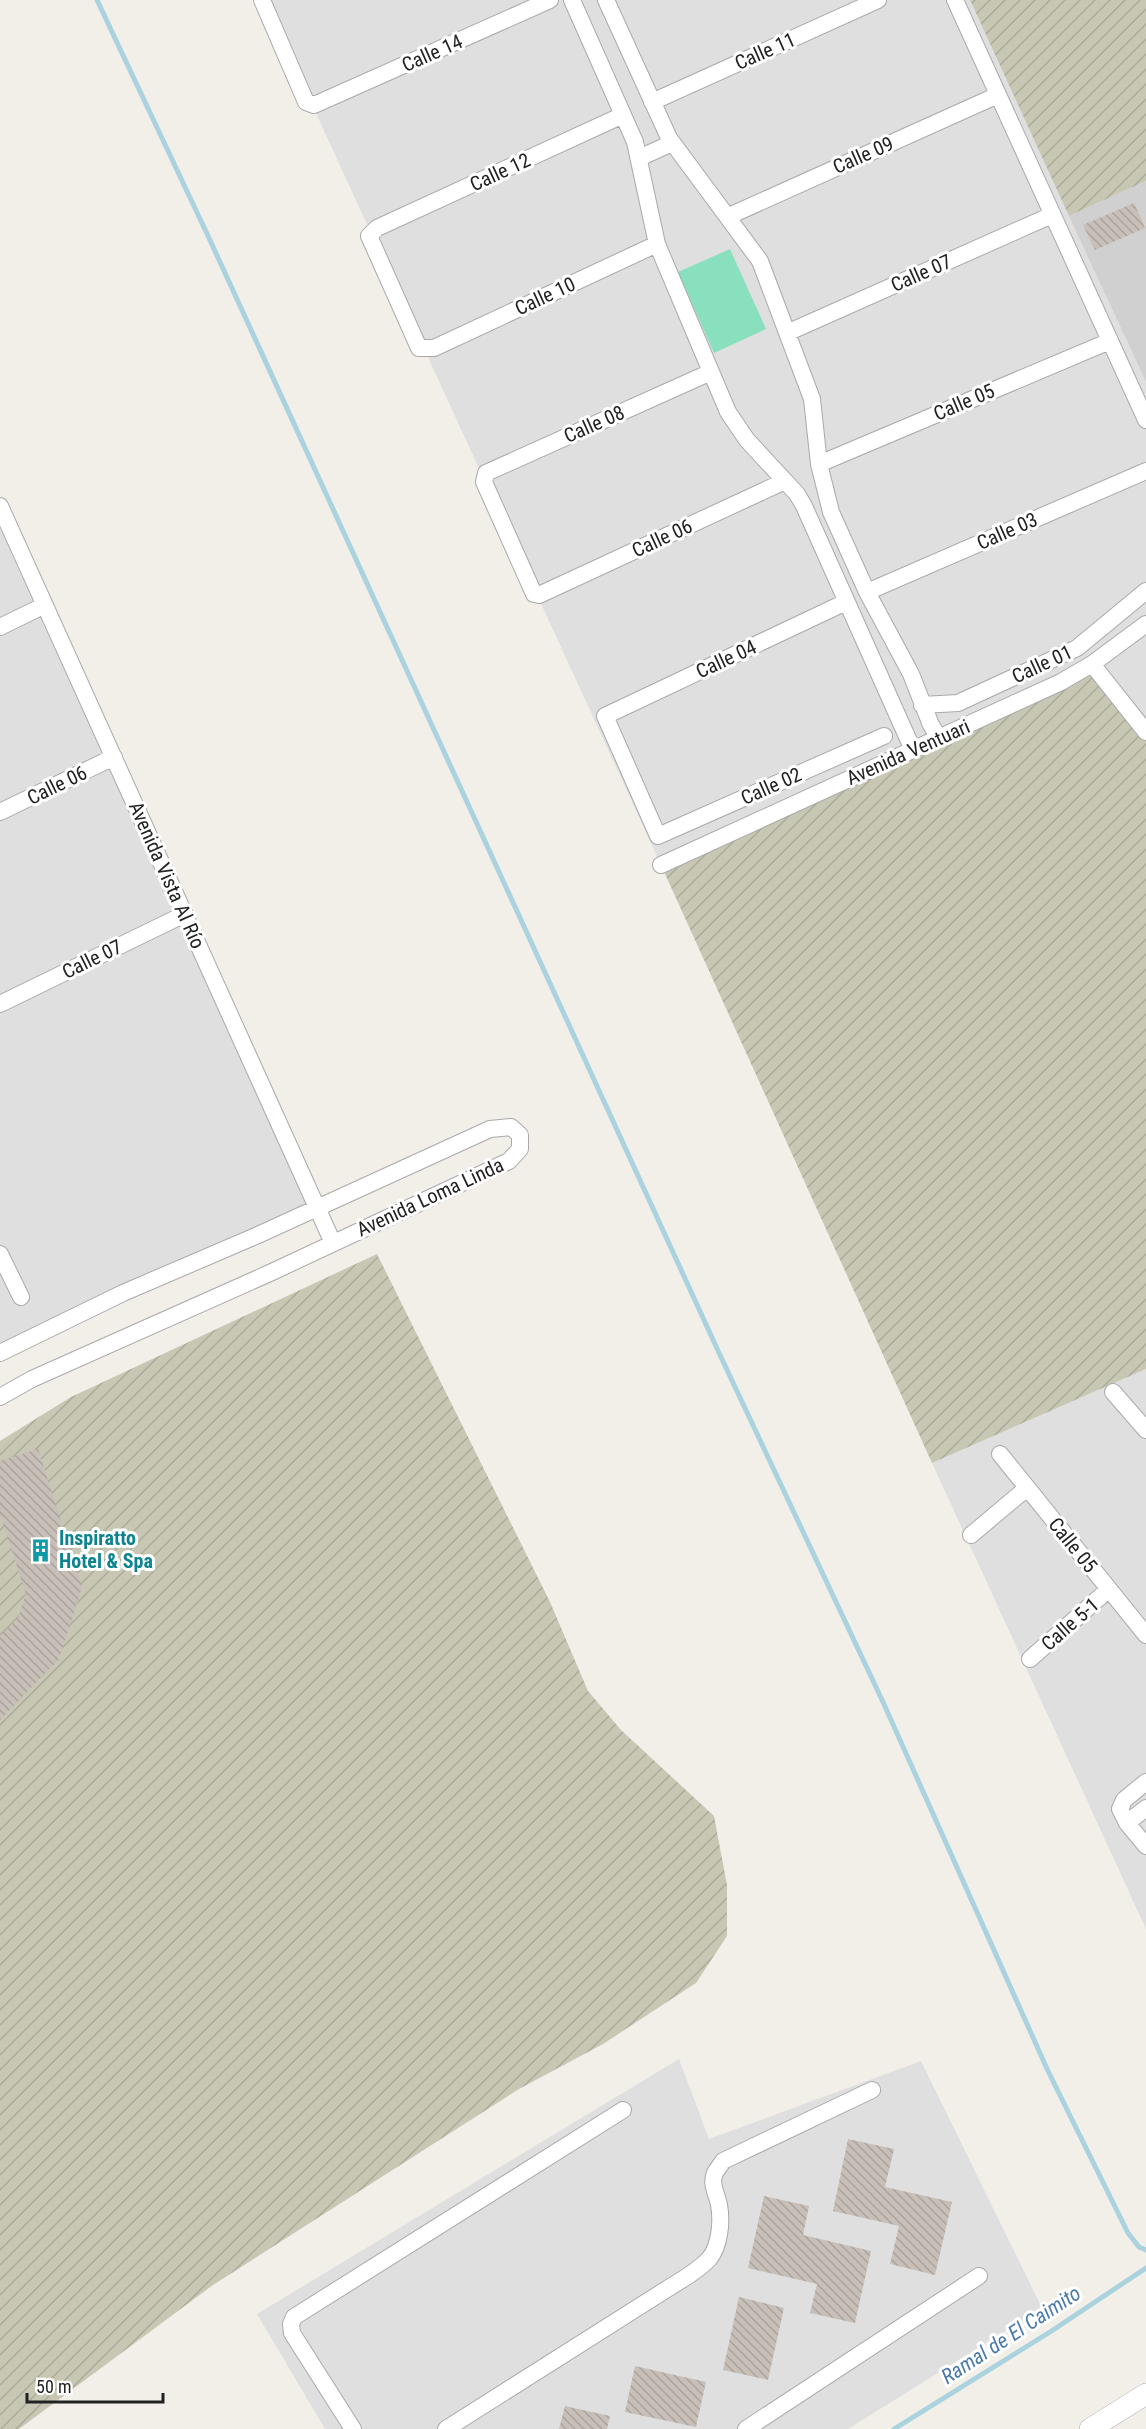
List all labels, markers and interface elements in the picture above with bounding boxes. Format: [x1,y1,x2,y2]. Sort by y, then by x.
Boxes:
street label: Calle 11 [731,27,799,75]
street label: Calle 14 [398,29,466,77]
street label: Calle 09 [829,131,897,179]
street label: Calle 12 [466,148,534,196]
street label: Calle 07 [887,249,955,297]
street label: Calle 10 [511,272,579,320]
street label: Calle 05 [930,378,998,426]
street label: Calle 08 [560,400,628,448]
street label: Calle 03 [973,507,1041,555]
street label: Calle 06 [628,514,696,562]
street label: Calle 04 [692,635,760,683]
street label: Calle 01 [1008,640,1076,688]
street label: Avenida Ventuari [842,714,974,790]
street label: Calle 06 [23,760,91,810]
street label: Calle 02 [737,762,805,810]
street label: Avenida Vista Al Río [124,798,210,952]
street label: Calle 07 [58,934,126,984]
street label: Avenida Loma Linda [353,1152,507,1242]
street label: Calle 05 [1044,1513,1102,1577]
place label: Inspiratto Hotel & Spa [59,1526,153,1573]
building icon: Inspiratto Hotel & Spa [28,1537,54,1563]
street label: Calle 5-1 [1036,1592,1104,1656]
water label: Ramal de El Caimito [937,2281,1085,2389]
scale bar [27,2366,164,2404]
text: 50 m [36,2376,71,2397]

